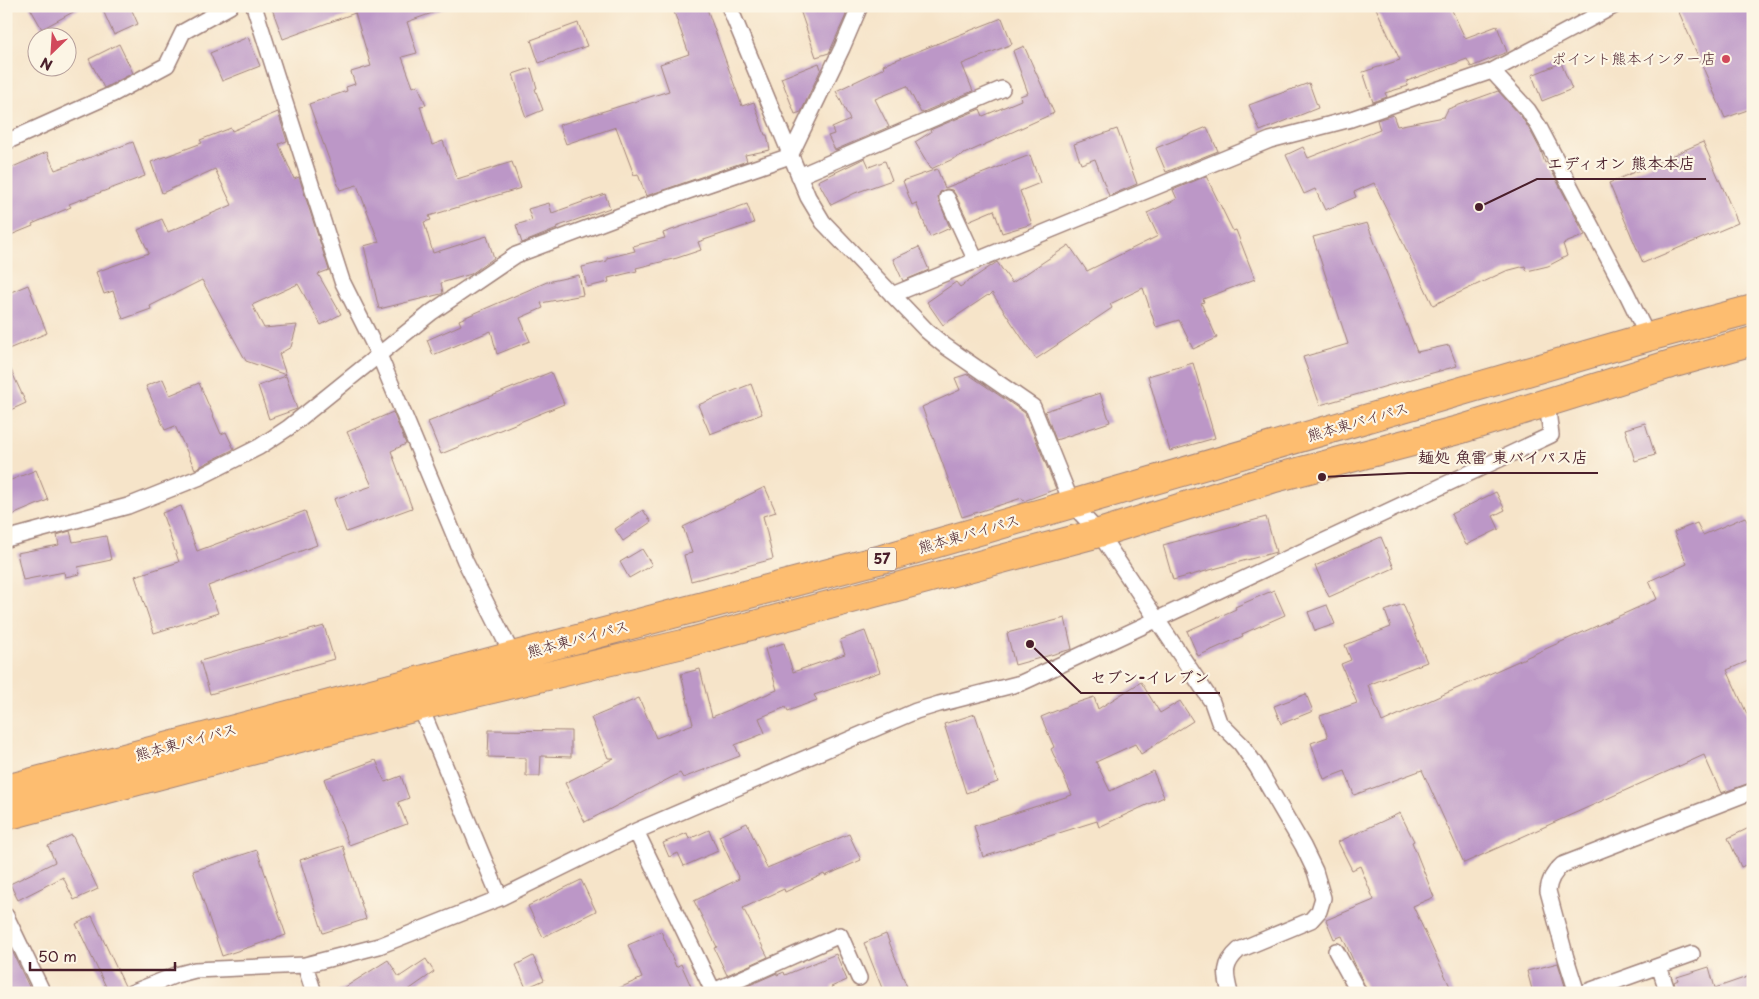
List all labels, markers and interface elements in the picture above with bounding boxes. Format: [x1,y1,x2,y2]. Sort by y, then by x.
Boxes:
north arrow [28,28,78,78]
place label: ポイント熊本インター店 [1552,46,1716,69]
text: N [37,52,56,76]
marker: ポイント熊本インター店 [1720,53,1732,65]
callout: エディオン 熊本本店 [1537,148,1706,179]
text: エディオン 熊本本店 [1547,150,1695,174]
street label: 熊本東バイパス [1304,395,1411,446]
callout: 麺処 魚雷 東バイパス店 [1408,442,1598,473]
text: 麺処 魚雷 東バイパス店 [1418,444,1588,468]
street label: 熊本東バイパス [915,507,1022,558]
road number: 57 [868,548,896,570]
street label: 熊本東バイパス [524,613,631,662]
callout: セブン-イレブン [1081,662,1220,693]
text: セブン-イレブン [1090,664,1210,688]
street label: 熊本東バイパス [132,716,239,765]
scale bar [30,939,175,971]
text: 50 m [38,944,77,967]

